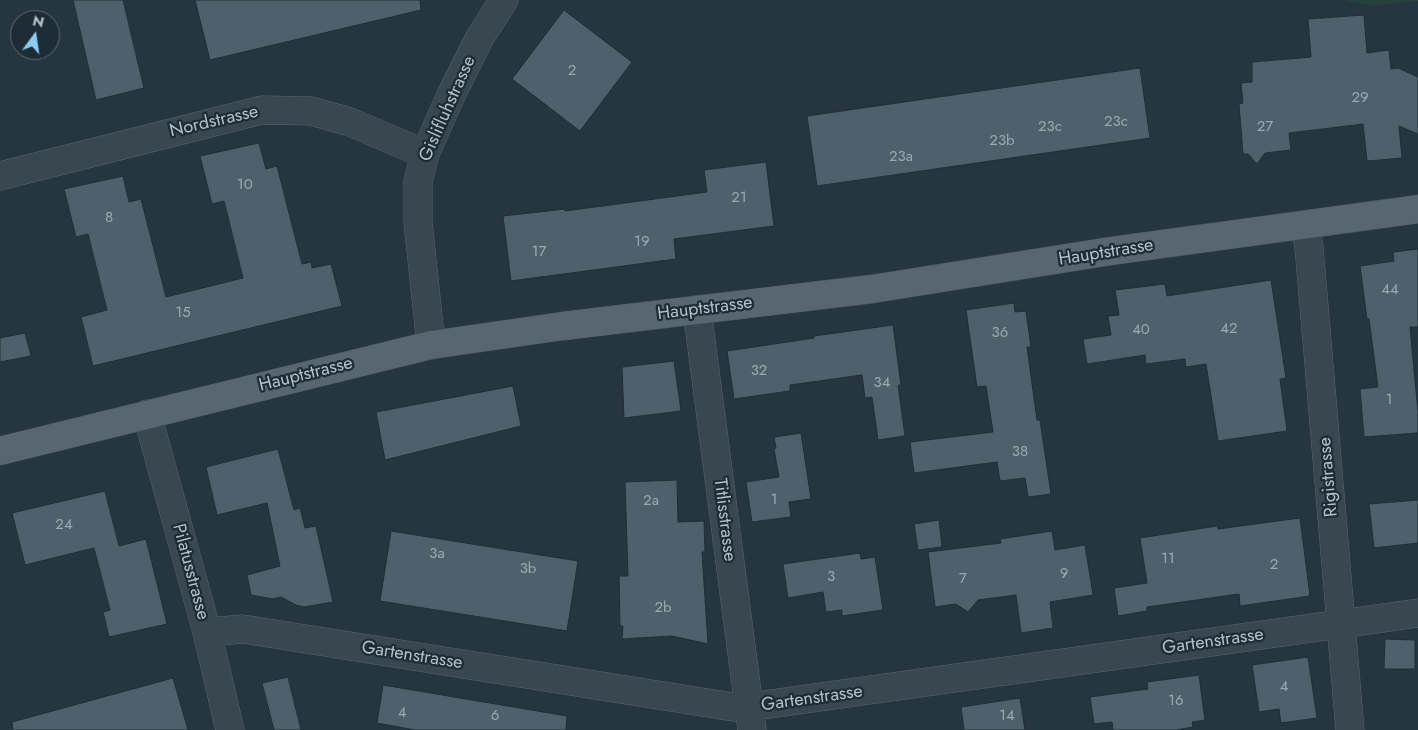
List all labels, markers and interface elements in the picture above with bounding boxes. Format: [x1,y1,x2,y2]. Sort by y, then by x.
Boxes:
north arrow [10,10,60,60]
text: N [31,10,46,32]
street label: Gislifluhstrasse [415,53,481,165]
house number: 2 [568,62,576,80]
house number: 29 [1351,89,1369,107]
street label: Nordstrasse [168,101,260,143]
house number: 23c [1104,113,1128,131]
house number: 23c [1038,118,1062,136]
house number: 27 [1257,118,1273,136]
house number: 23b [989,132,1015,150]
house number: 23a [889,148,913,166]
house number: 10 [237,176,253,194]
house number: 21 [731,189,747,207]
house number: 8 [105,209,113,227]
house number: 19 [634,233,650,251]
street label: Hauptstrasse [1057,235,1155,271]
house number: 17 [532,243,546,261]
house number: 44 [1381,281,1399,299]
street label: Hauptstrasse [656,292,754,326]
house number: 15 [175,304,191,322]
house number: 42 [1220,320,1238,338]
house number: 40 [1132,321,1150,339]
house number: 36 [992,324,1008,342]
street label: Hauptstrasse [257,353,355,397]
house number: 32 [751,362,767,380]
house number: 34 [874,374,890,392]
house number: 1 [1386,391,1392,409]
street label: Rigistrasse [1315,436,1343,518]
house number: 38 [1012,443,1028,461]
street label: Titlisstrasse [708,477,740,563]
house number: 1 [771,491,777,509]
house number: 2a [643,492,659,510]
house number: 24 [55,516,73,534]
street label: Pilatusstrasse [167,522,213,622]
house number: 3a [429,545,445,563]
house number: 11 [1161,550,1175,568]
house number: 2 [1270,556,1278,574]
house number: 3b [520,560,536,578]
house number: 9 [1060,565,1068,583]
house number: 3 [827,568,835,586]
house number: 7 [959,570,967,588]
house number: 2b [654,599,672,617]
street label: Gartenstrasse [1161,624,1265,660]
street label: Gartenstrasse [360,637,464,675]
house number: 4 [1280,678,1288,696]
street label: Gartenstrasse [760,681,864,717]
house number: 16 [1168,692,1184,710]
house number: 4 [398,704,406,722]
house number: 6 [491,707,499,725]
house number: 14 [999,707,1015,725]

